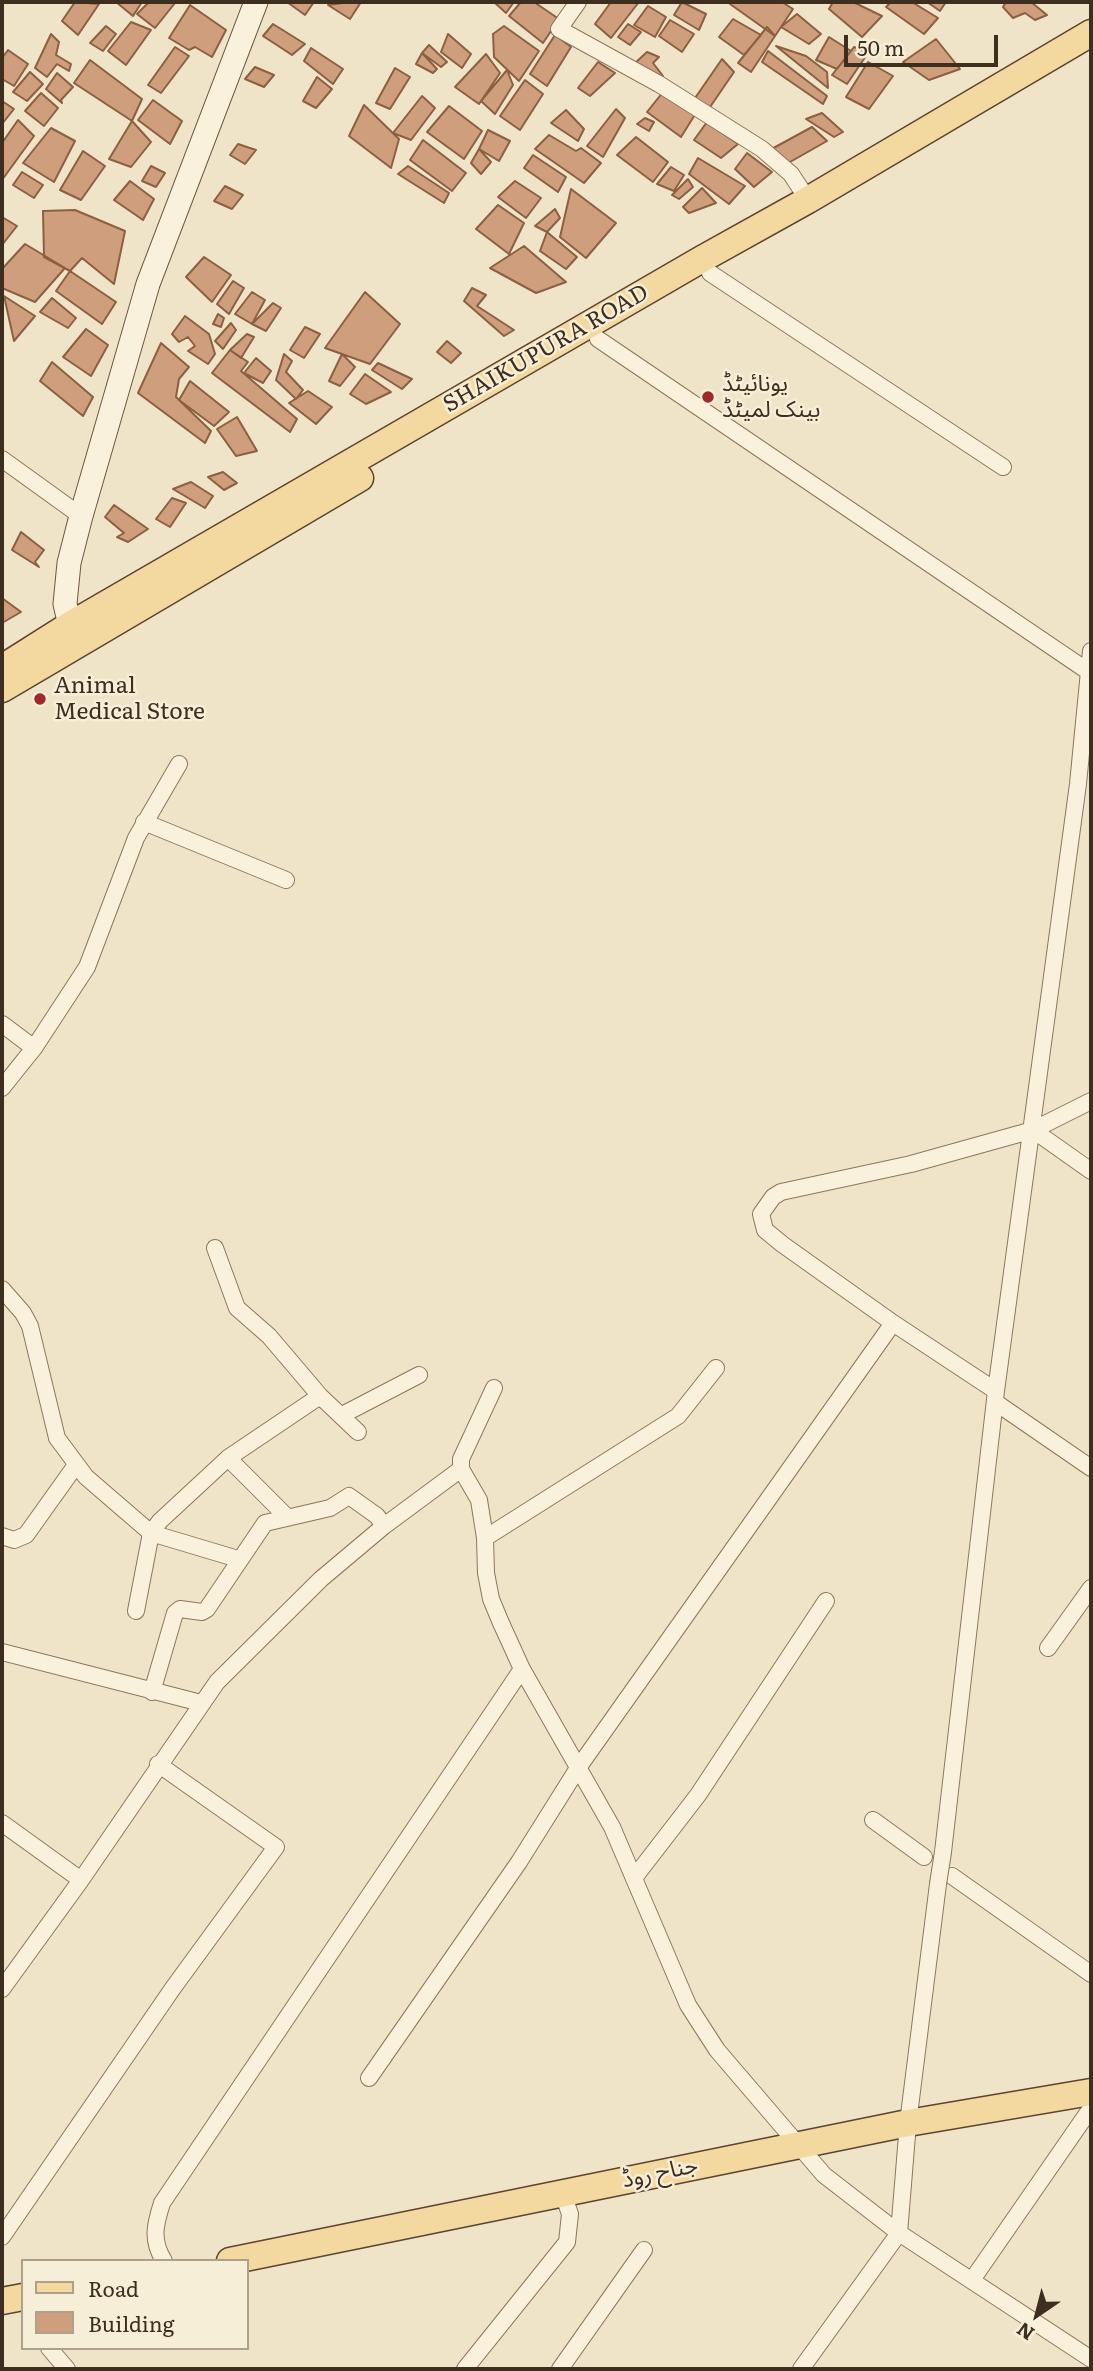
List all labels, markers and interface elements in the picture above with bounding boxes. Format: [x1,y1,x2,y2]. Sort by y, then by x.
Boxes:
scale bar [848,21,1002,65]
text: 50 m [857,31,904,62]
street label: SHAIKUPURA ROAD [439,279,653,419]
place label: یونائیٹڈ بینک لمیٹڈ [722,370,820,424]
marker: یونائیٹڈ بینک لمیٹڈ [700,389,716,405]
place label: Animal Medical Store [54,672,205,726]
marker: Animal Medical Store [32,691,48,707]
street label: جناح روڈ [619,2151,701,2195]
legend [21,2259,248,2350]
text: Road [88,2272,139,2303]
north arrow [1002,2280,1072,2350]
text: Building [88,2307,174,2338]
text: N [1010,2316,1040,2348]

